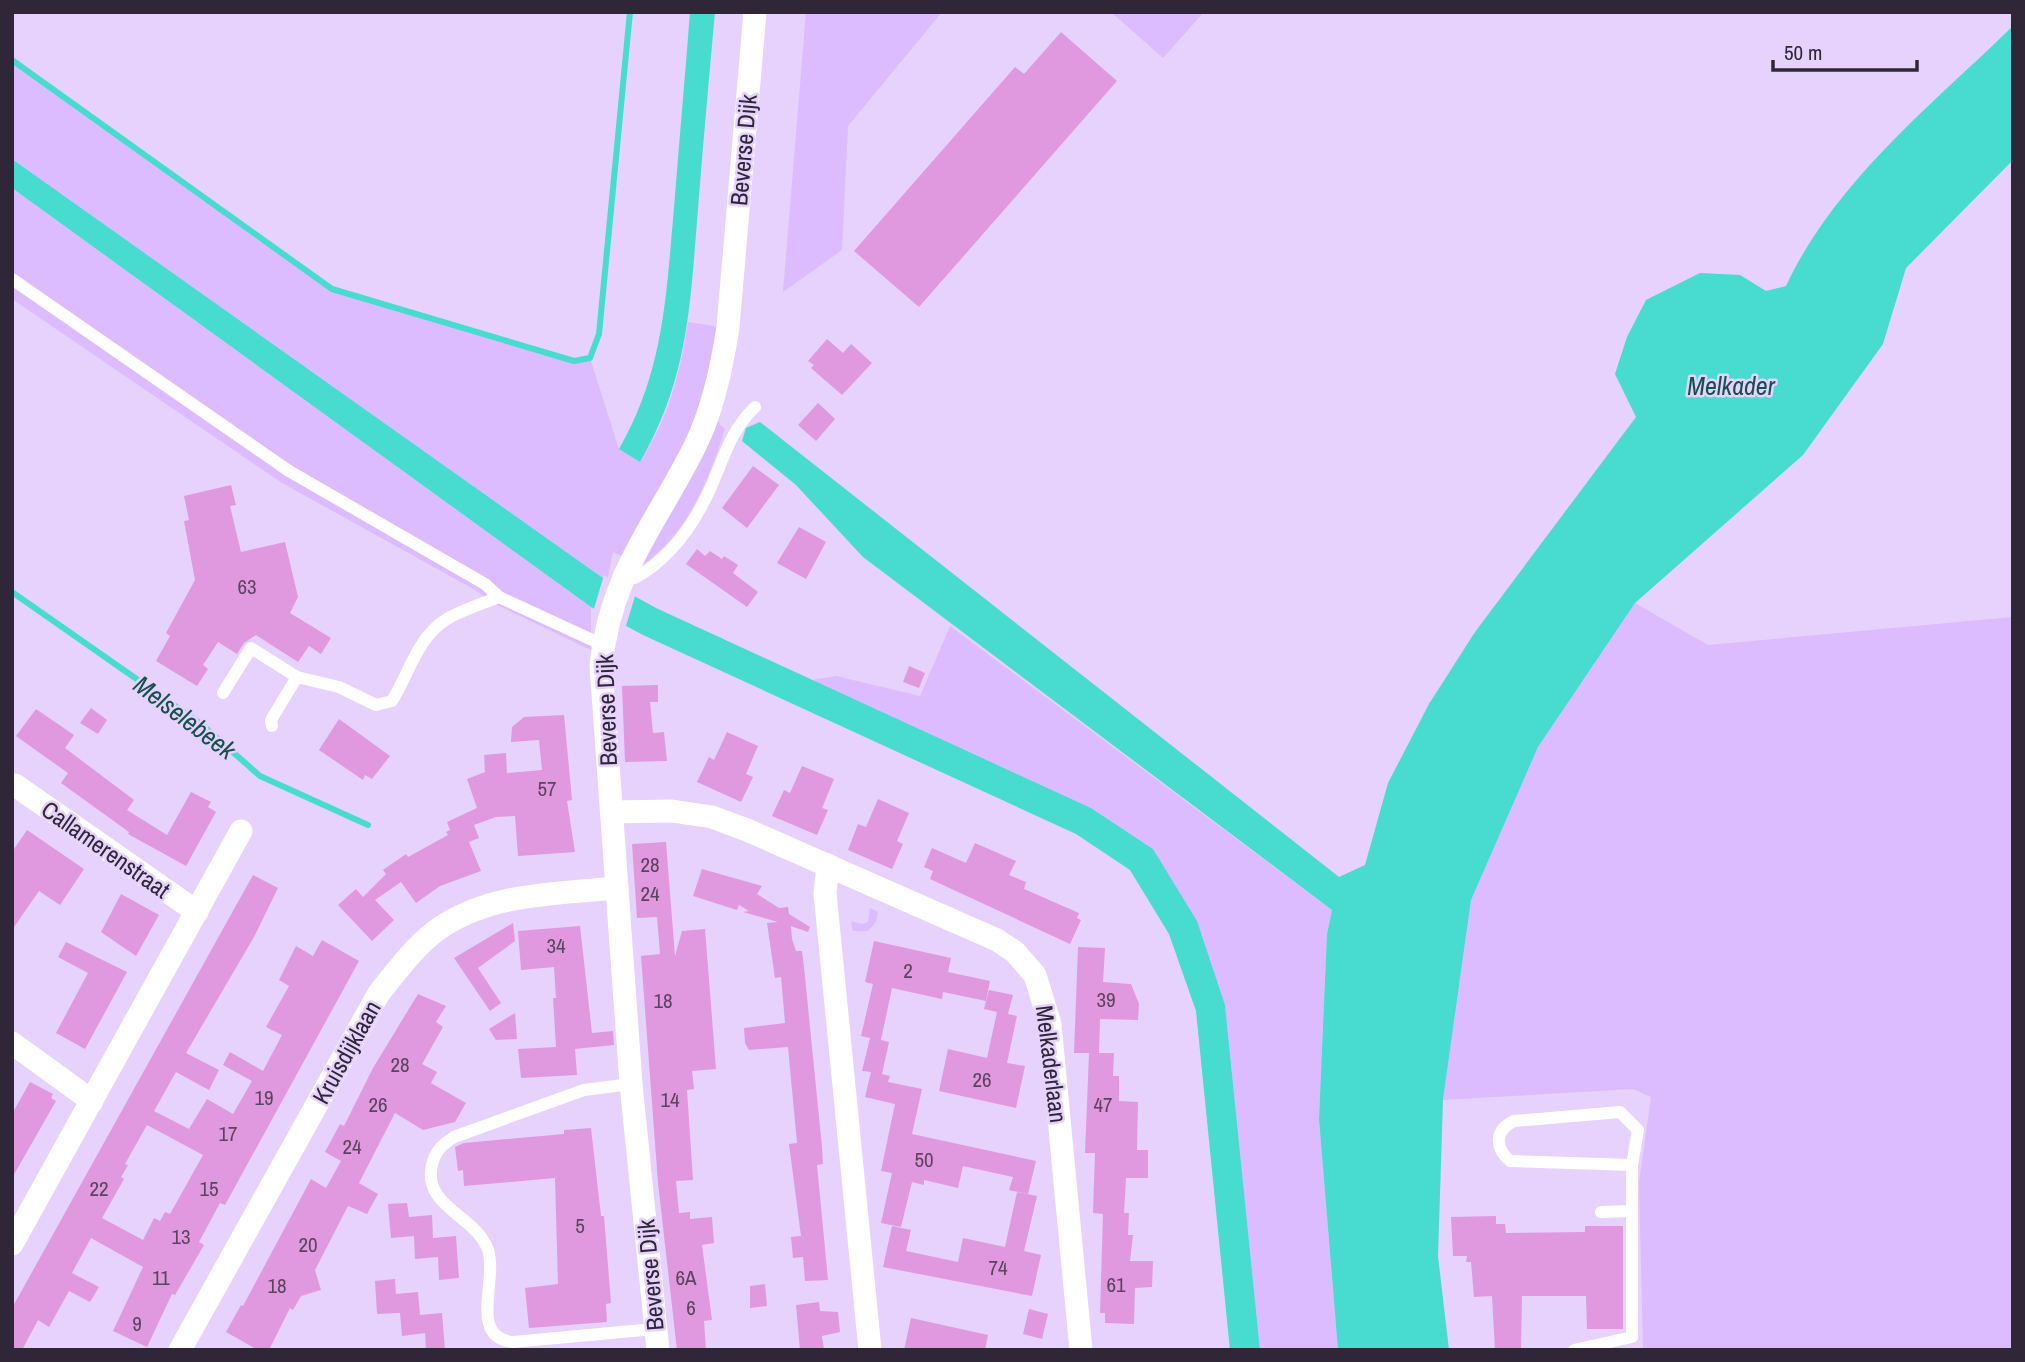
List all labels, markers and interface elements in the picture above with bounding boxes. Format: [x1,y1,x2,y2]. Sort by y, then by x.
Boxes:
scale bar [1773,28,1916,72]
text: 50 m [1784,38,1822,67]
street label: Beverse Dijk [722,93,764,207]
water label: Melkader [1687,368,1776,403]
house number: 63 [237,572,257,601]
street label: Beverse Dijk [588,654,624,766]
water label: Melselebeek [127,667,244,768]
house number: 57 [537,774,557,803]
street label: Callamerenstraat [35,793,177,905]
house number: 28 [640,850,660,879]
house number: 24 [640,879,660,908]
house number: 34 [546,931,566,960]
house number: 2 [903,956,913,985]
house number: 39 [1096,985,1116,1014]
house number: 18 [653,986,673,1015]
street label: Kruisdijklaan [304,994,388,1110]
street label: Melkaderlaan [1029,1003,1075,1125]
house number: 28 [390,1050,410,1079]
house number: 26 [972,1065,992,1094]
house number: 19 [254,1083,274,1112]
house number: 14 [660,1085,680,1114]
house number: 26 [368,1090,388,1119]
house number: 47 [1093,1090,1113,1119]
house number: 17 [218,1119,238,1148]
house number: 24 [342,1132,362,1161]
house number: 50 [914,1145,934,1174]
house number: 22 [89,1174,109,1203]
house number: 15 [199,1174,219,1203]
house number: 5 [575,1211,585,1240]
street label: Beverse Dijk [629,1218,671,1332]
house number: 13 [171,1222,191,1251]
house number: 20 [298,1230,318,1259]
house number: 74 [988,1253,1008,1282]
house number: 11 [152,1263,170,1292]
house number: 6A [675,1263,697,1292]
house number: 61 [1106,1270,1126,1299]
house number: 18 [267,1271,287,1300]
house number: 6 [686,1293,696,1322]
house number: 9 [132,1309,142,1338]

